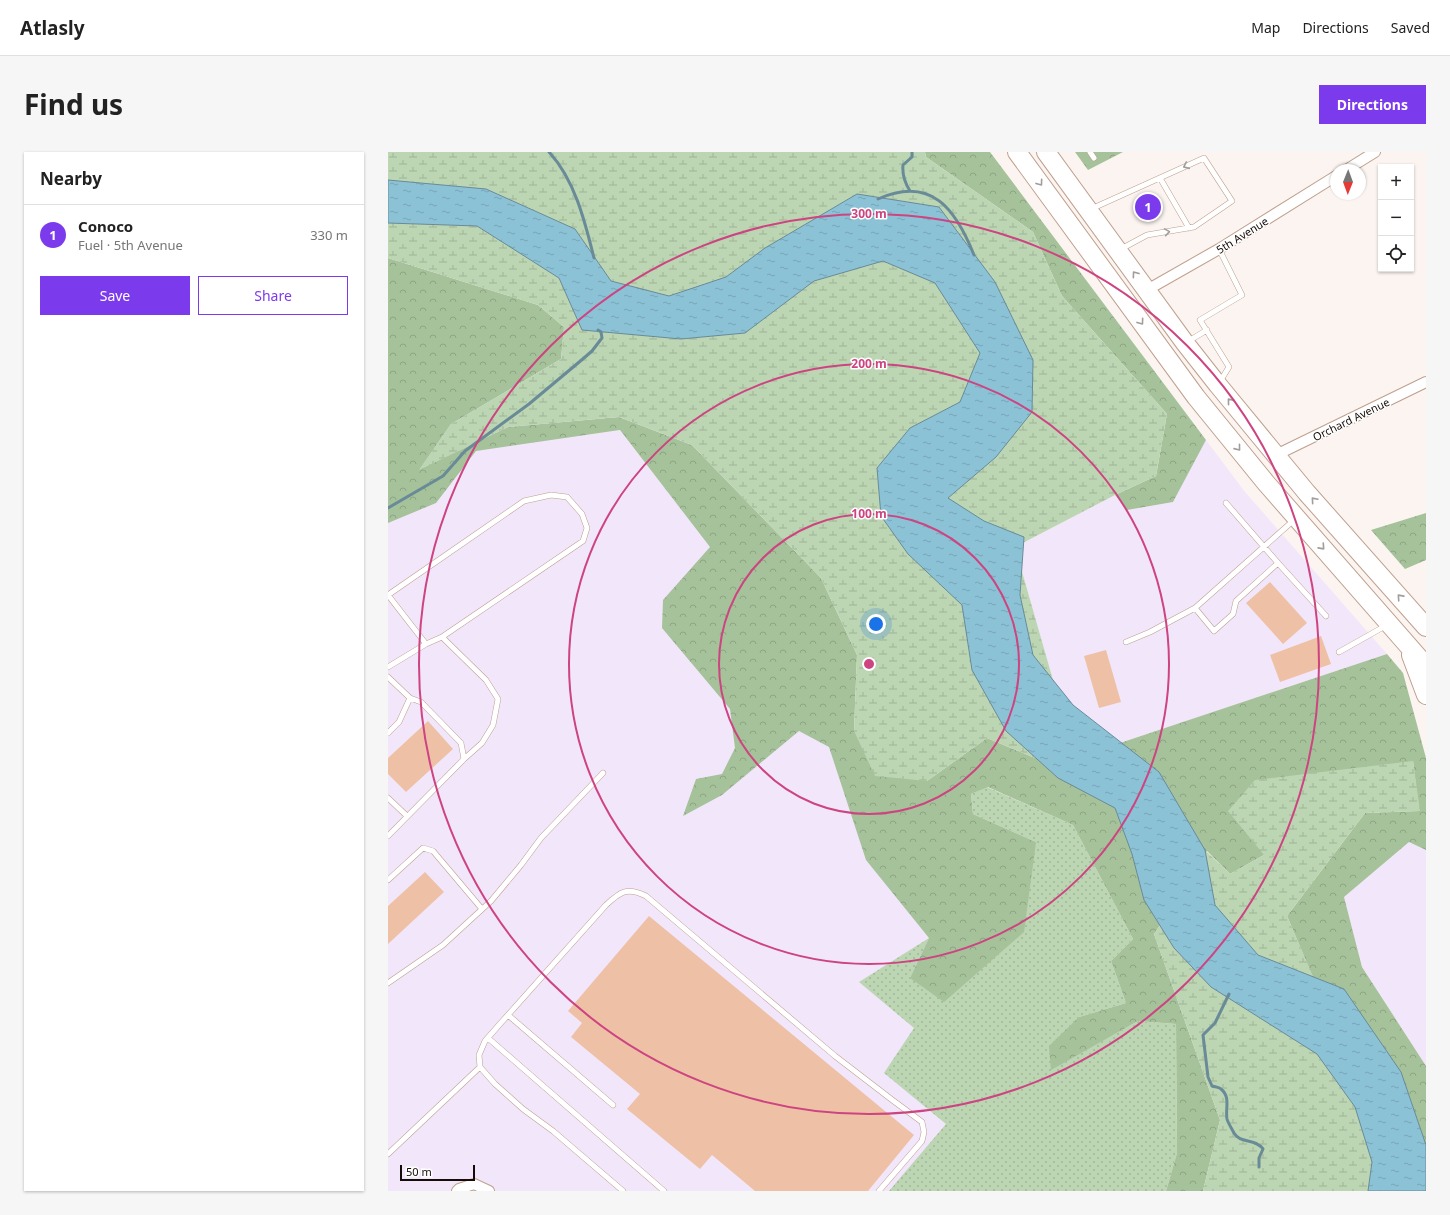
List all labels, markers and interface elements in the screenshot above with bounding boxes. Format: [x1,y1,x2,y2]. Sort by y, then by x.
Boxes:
text: Atlasly [20,15,85,41]
text: Map [1251,18,1280,37]
text: Directions [1302,18,1369,37]
text: Saved [1391,18,1430,37]
text: Find us [24,85,123,123]
button: Directions [1319,85,1426,124]
one-way arrow [1183,161,1191,169]
north arrow [1330,164,1366,200]
map controls [1378,164,1414,272]
button: + [1378,164,1414,200]
text: Nearby [40,167,102,190]
one-way arrow [1035,179,1042,186]
pin: 1 [1135,192,1161,222]
button: − [1378,200,1414,236]
text: 300 m [851,205,887,222]
street label: 5th Avenue [1213,213,1271,257]
text: Conoco [78,216,133,236]
text: 1 [49,226,57,244]
text: 330 m [310,226,348,244]
one-way arrow [1164,228,1170,236]
text: Fuel · 5th Avenue [78,236,183,254]
button: locate [1378,236,1414,272]
one-way arrow [1133,272,1140,279]
button: Save [40,276,190,315]
button: Share [198,276,348,315]
one-way arrow [1136,318,1143,325]
text: 200 m [851,355,887,372]
street label: Orchard Avenue [1310,394,1392,444]
one-way arrow [1228,398,1235,405]
one-way arrow [1233,443,1240,450]
one-way arrow [1311,498,1318,505]
text: 100 m [851,505,887,522]
one-way arrow [1317,542,1325,550]
one-way arrow [1398,595,1405,602]
your location [866,614,886,634]
centre of rings [862,657,876,671]
scale bar [400,1163,475,1182]
text: 50 m [406,1164,432,1179]

